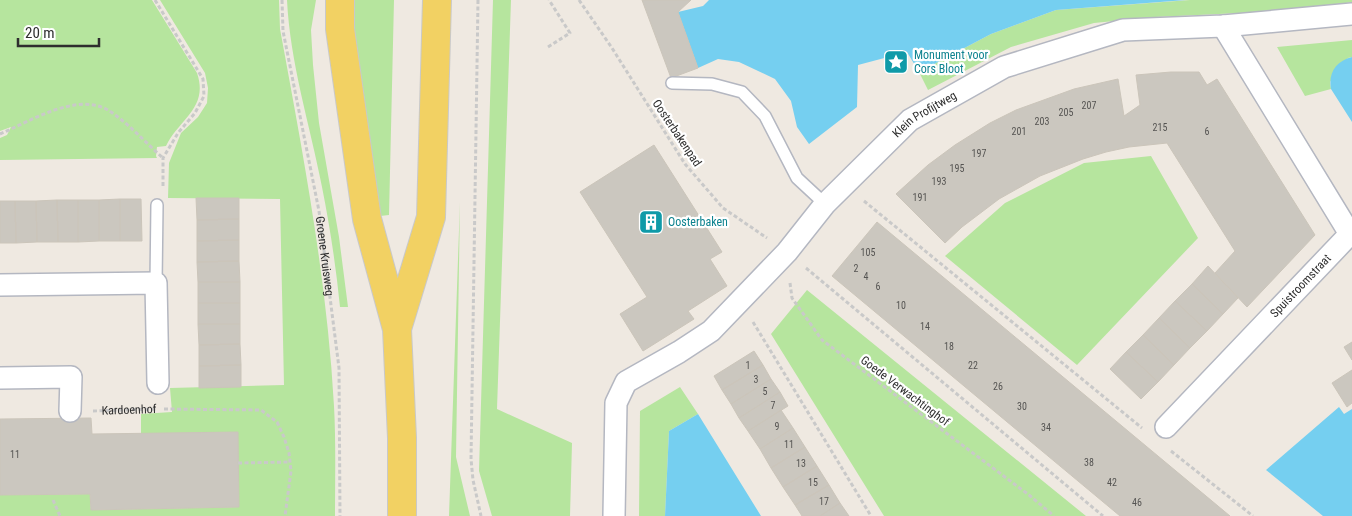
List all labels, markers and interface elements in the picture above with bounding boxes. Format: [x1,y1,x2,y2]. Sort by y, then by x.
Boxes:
scale bar [18,15,99,47]
text: 20 m [25,24,55,42]
place label: Monument voor Cors Bloot [914,48,989,76]
place icon: Monument voor Cors Bloot [883,49,909,75]
street label: Klein Profijtweg [890,88,959,140]
street label: Oosterbakenpad [650,97,705,169]
house number: 207 [1082,100,1096,111]
house number: 205 [1059,107,1073,118]
house number: 203 [1035,116,1049,127]
house number: 215 [1153,122,1167,133]
house number: 201 [1012,126,1026,137]
house number: 6 [1205,126,1210,137]
house number: 197 [972,148,986,159]
house number: 195 [950,163,964,174]
house number: 193 [932,176,946,187]
house number: 191 [913,192,927,203]
building icon: Oosterbaken [638,209,664,235]
street label: Groene Kruisweg [313,215,337,297]
place label: Oosterbaken [668,215,728,229]
house number: 105 [861,247,875,258]
street label: Spuistroomstraat [1267,251,1334,320]
house number: 2 [854,263,859,274]
house number: 4 [864,271,869,282]
house number: 6 [876,281,881,292]
house number: 10 [896,300,906,311]
house number: 14 [920,321,930,332]
house number: 18 [944,341,954,352]
street label: Goede Verwachtinghof [858,353,952,429]
house number: 1 [746,360,750,371]
house number: 22 [968,360,978,371]
house number: 3 [754,374,759,385]
house number: 26 [993,381,1003,392]
house number: 5 [763,386,768,397]
house number: 7 [771,400,776,411]
house number: 30 [1017,401,1027,412]
street label: Kardoenhof [101,402,157,418]
house number: 9 [775,421,780,432]
house number: 34 [1041,422,1051,433]
house number: 11 [784,439,794,450]
house number: 11 [10,449,20,460]
house number: 38 [1084,457,1094,468]
house number: 13 [796,458,806,469]
house number: 15 [808,477,818,488]
house number: 42 [1107,477,1117,488]
house number: 17 [819,496,829,507]
house number: 46 [1132,497,1142,508]

